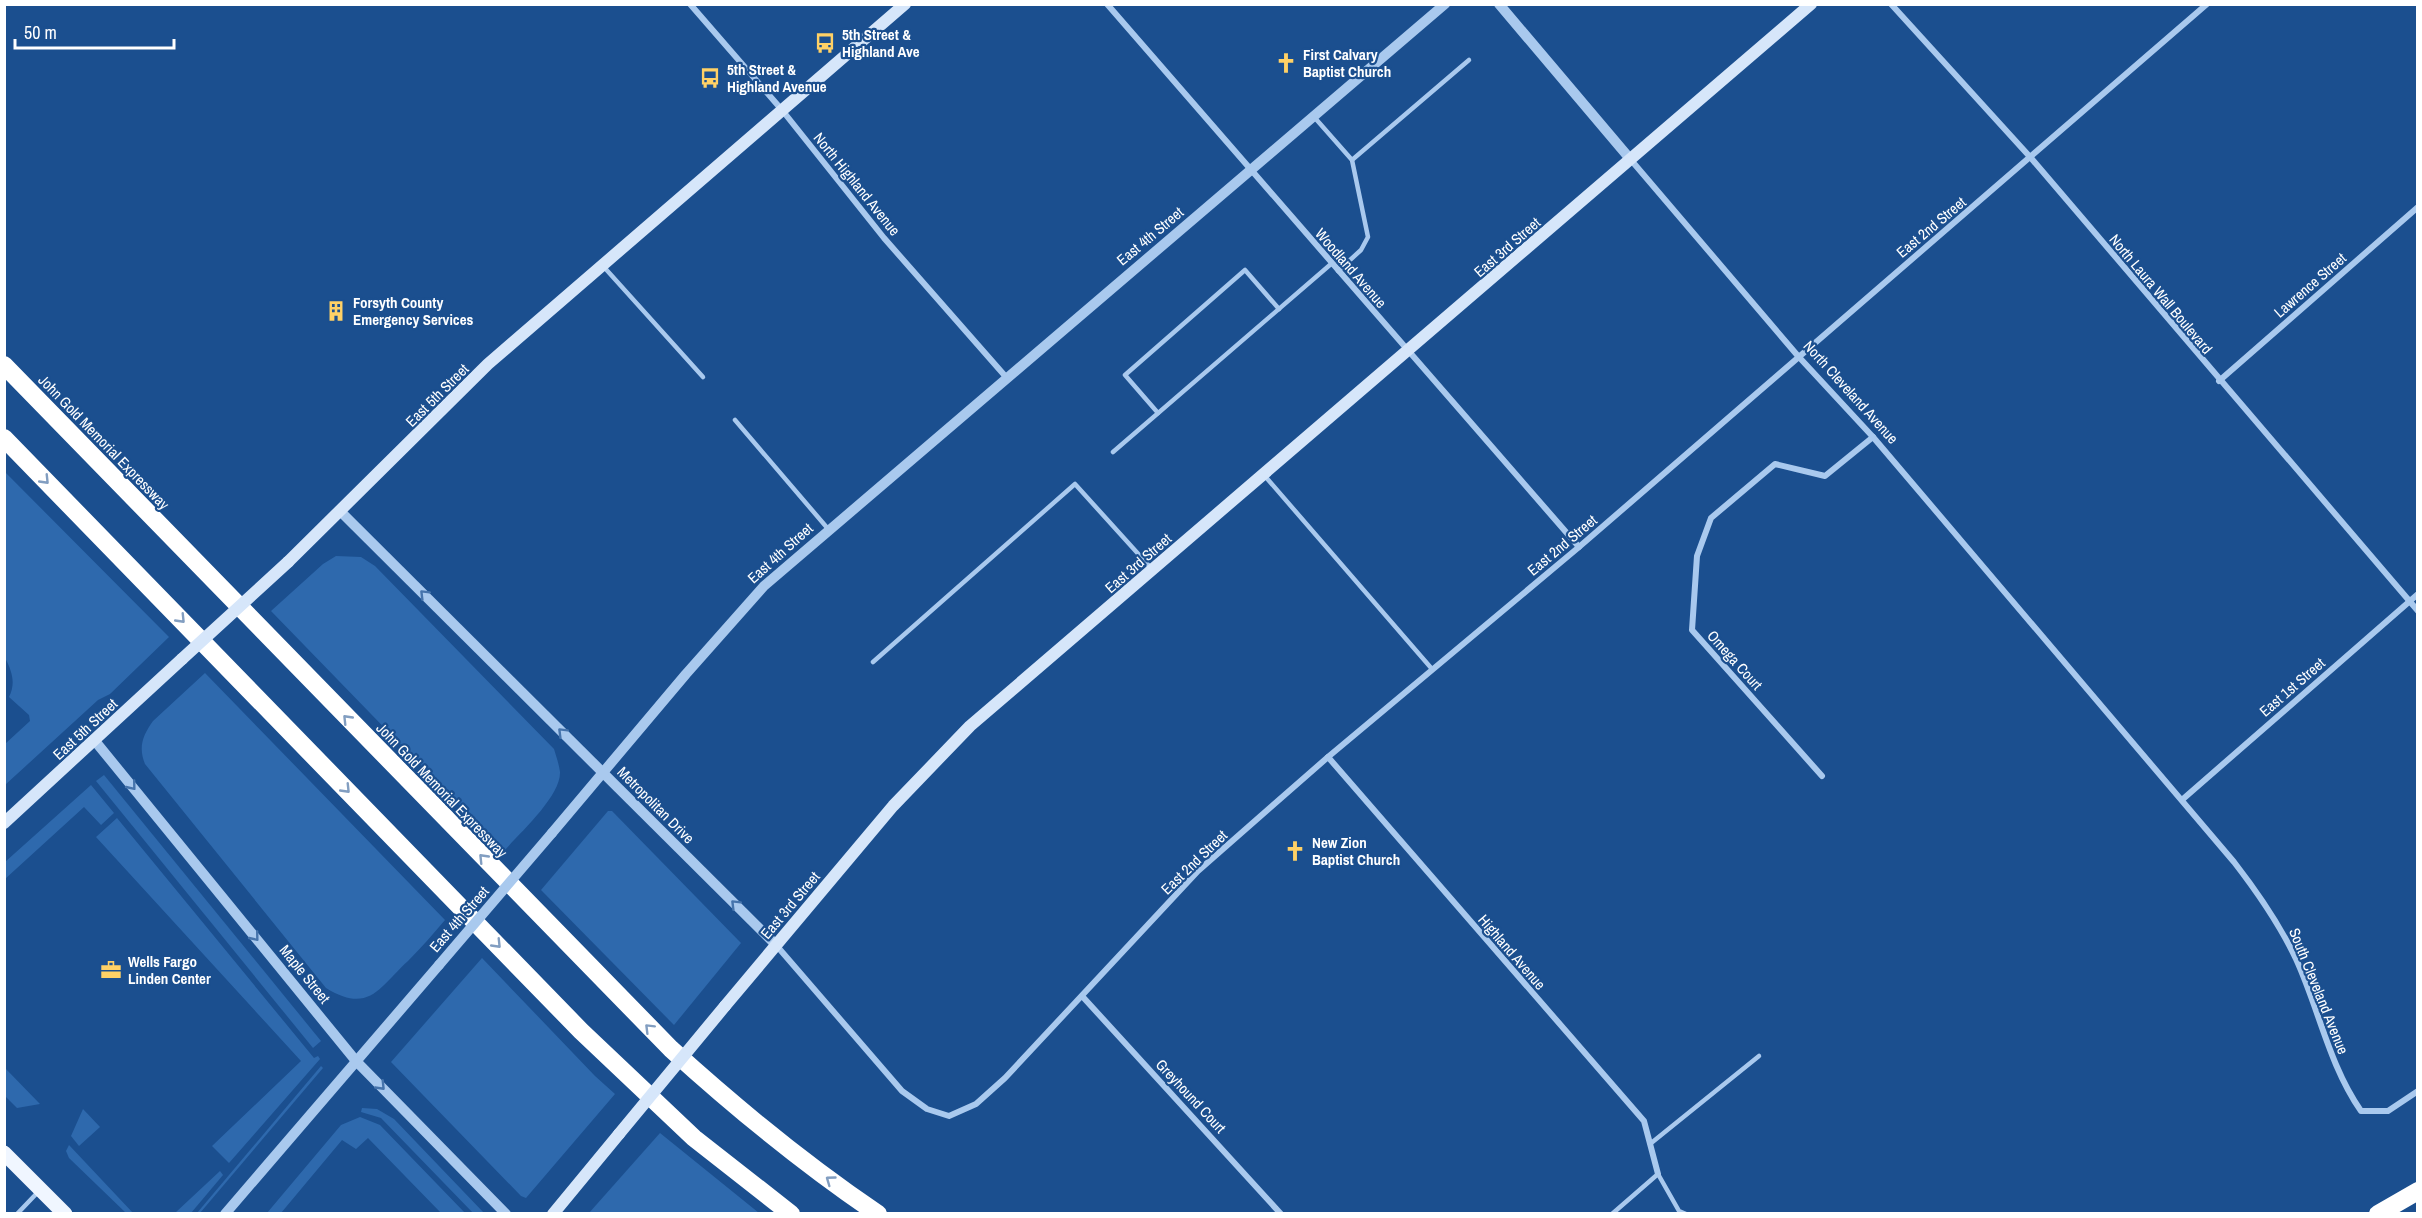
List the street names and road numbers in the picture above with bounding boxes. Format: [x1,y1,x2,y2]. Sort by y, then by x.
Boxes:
street label: North Highland Avenue [809,128,905,240]
street label: East 2nd Street [1892,191,1971,262]
street label: East 4th Street [1112,201,1188,270]
street label: East 3rd Street [1469,212,1545,282]
street label: Woodland Avenue [1310,224,1392,313]
street label: North Laura Wall Boulevard [2105,230,2217,358]
street label: Lawrence Street [2269,247,2351,322]
street label: North Cleveland Avenue [1799,336,1903,448]
street label: East 5th Street [401,358,474,431]
street label: John Gold Memorial Expressway [34,370,175,515]
street label: East 2nd Street [1523,509,1602,580]
street label: East 4th Street [743,518,818,588]
street label: East 3rd Street [1100,528,1176,598]
street label: Omega Court [1702,626,1768,695]
street label: East 1st Street [2255,652,2330,721]
street label: East 5th Street [48,693,122,764]
street label: John Gold Memorial Expressway [372,718,513,863]
street label: Metropolitan Drive [613,762,699,848]
street label: East 2nd Street [1156,825,1232,899]
street label: East 3rd Street [756,866,825,943]
street label: East 4th Street [424,881,494,957]
street label: Highland Avenue [1473,910,1551,994]
street label: South Cleveland Avenue [2284,925,2354,1057]
street label: Maple Street [275,940,335,1008]
street label: Greyhound Court [1151,1054,1231,1138]

